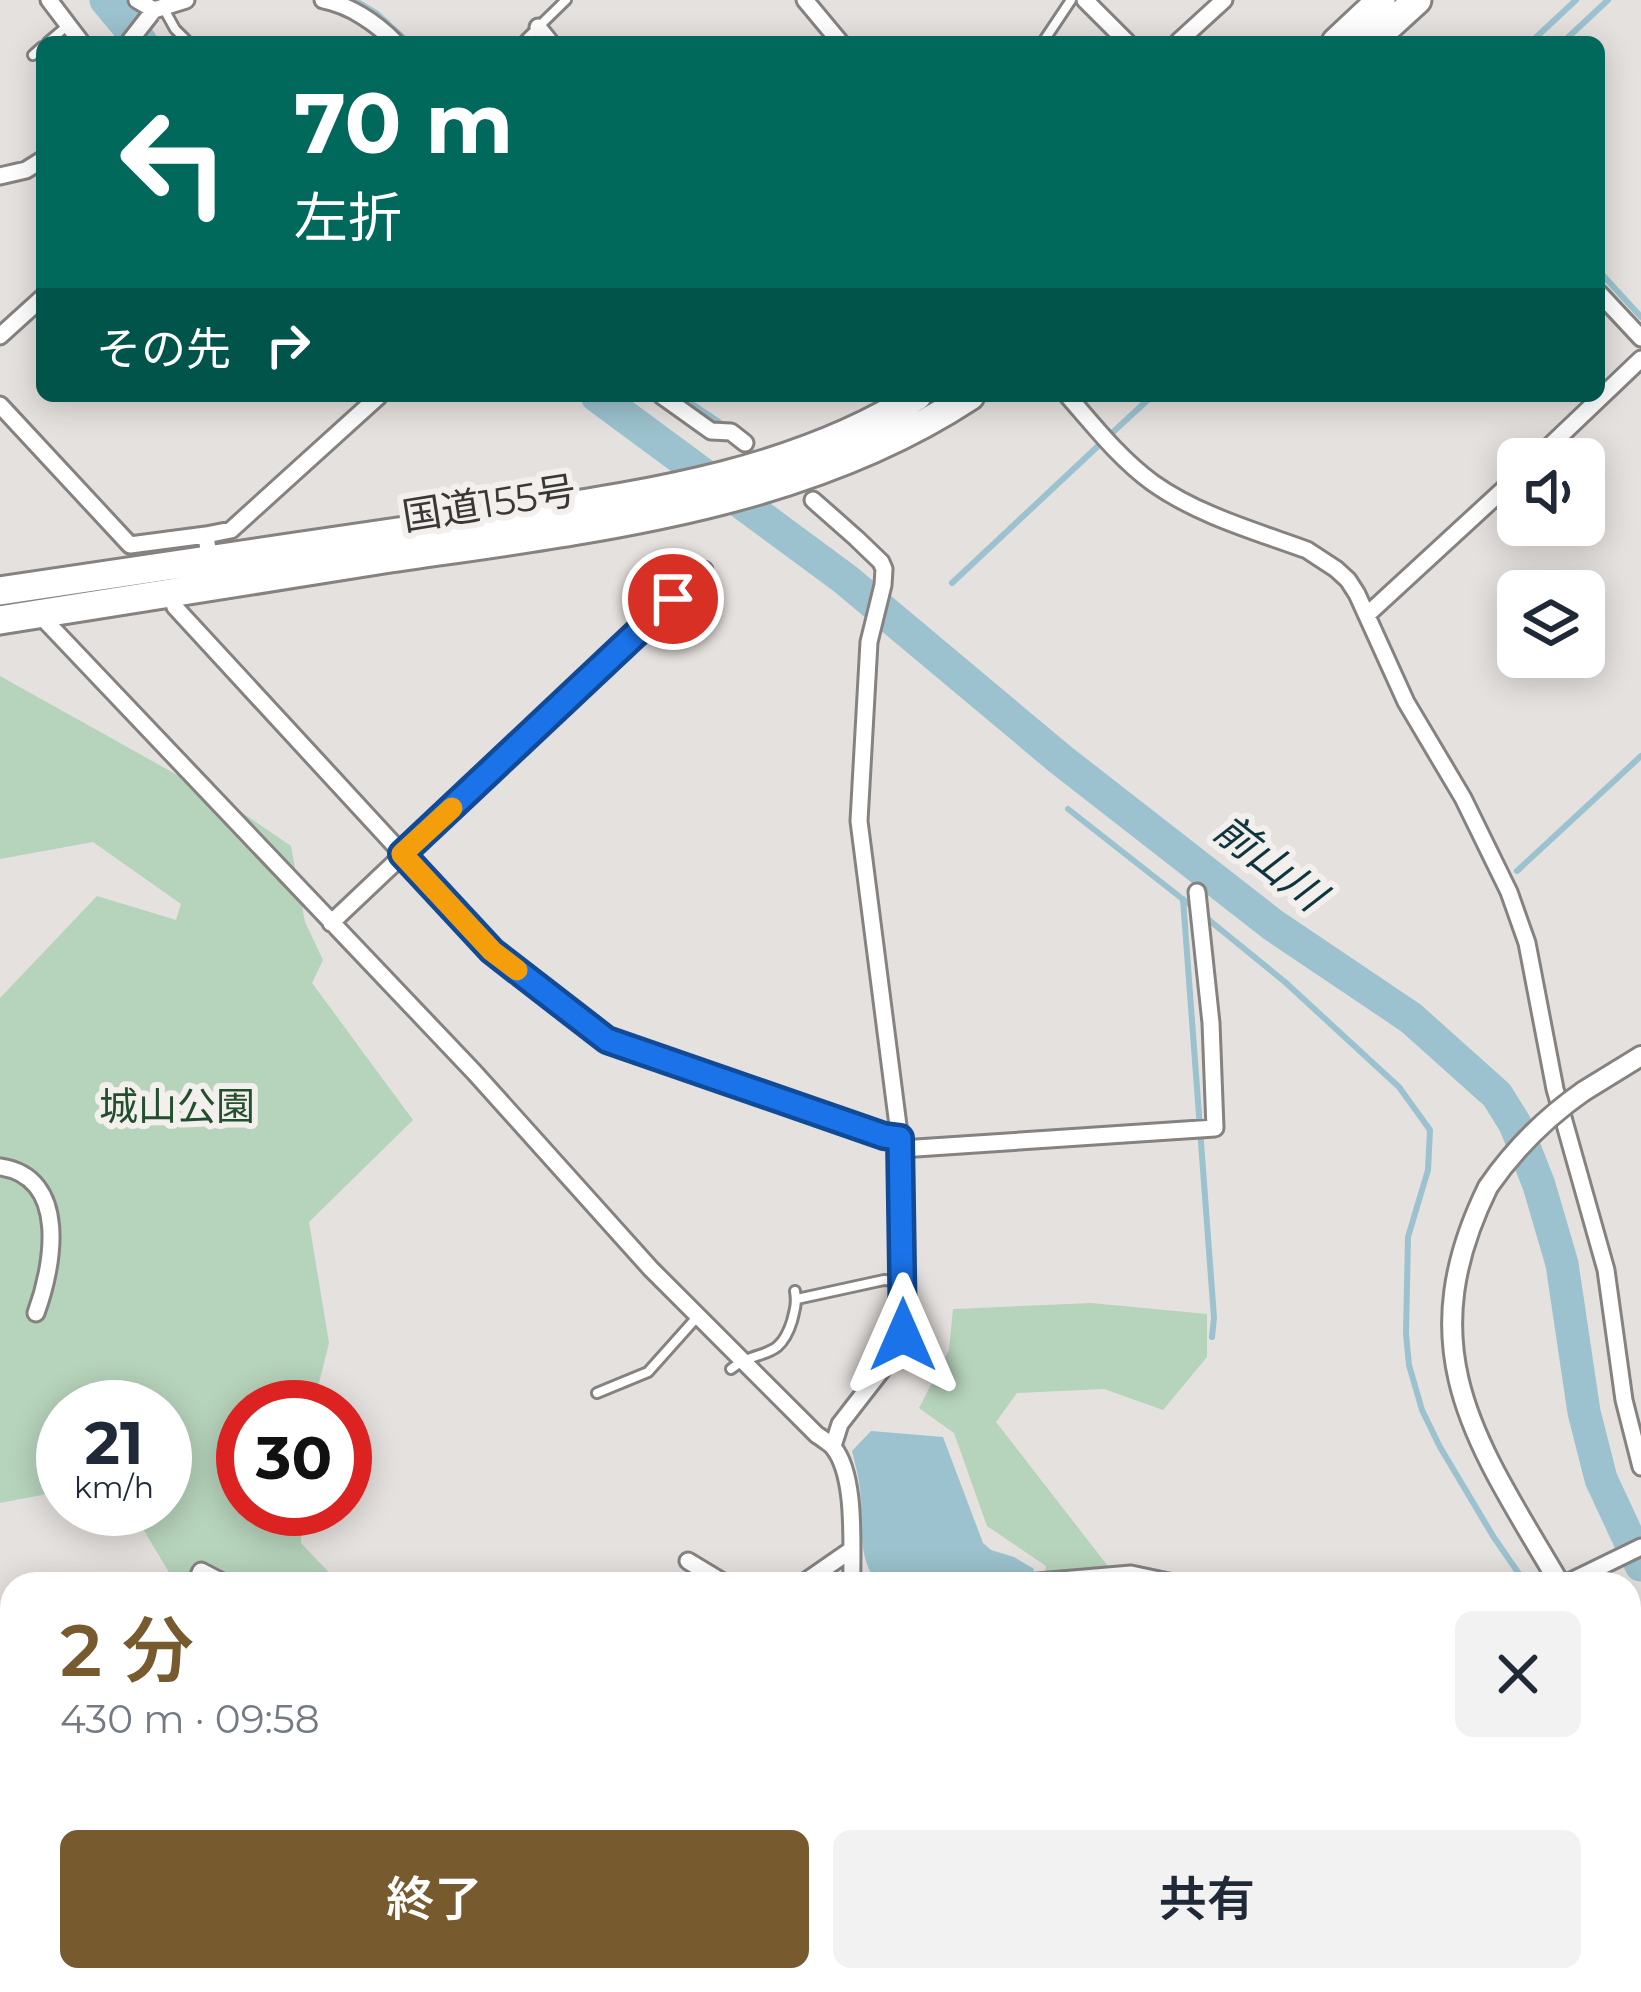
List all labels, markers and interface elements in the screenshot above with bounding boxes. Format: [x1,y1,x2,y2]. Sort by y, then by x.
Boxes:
text: 70 m [294,72,513,174]
icon: left [96,84,252,240]
text: 左折 [294,185,402,251]
icon: right [255,312,321,378]
text: その先 [96,321,231,376]
map controls [1497,438,1605,678]
button: sound [1497,438,1605,546]
street label: 国道155号 [399,466,579,540]
pin [622,548,724,650]
icon: arrive [640,566,706,632]
button: layers [1497,570,1605,678]
water label: 前山川 [1204,803,1339,924]
park label: 城山公園 [99,1082,255,1130]
position arrow [840,1272,966,1398]
speed limit sign: 30 [216,1380,372,1536]
text: 21 [85,1406,143,1479]
text: km/h [74,1469,154,1506]
text: 2 分 [60,1606,194,1694]
button: close [1455,1611,1581,1737]
text: 430 m · 09:58 [60,1695,320,1743]
button: 終了 [60,1830,809,1968]
button: 共有 [833,1830,1581,1968]

